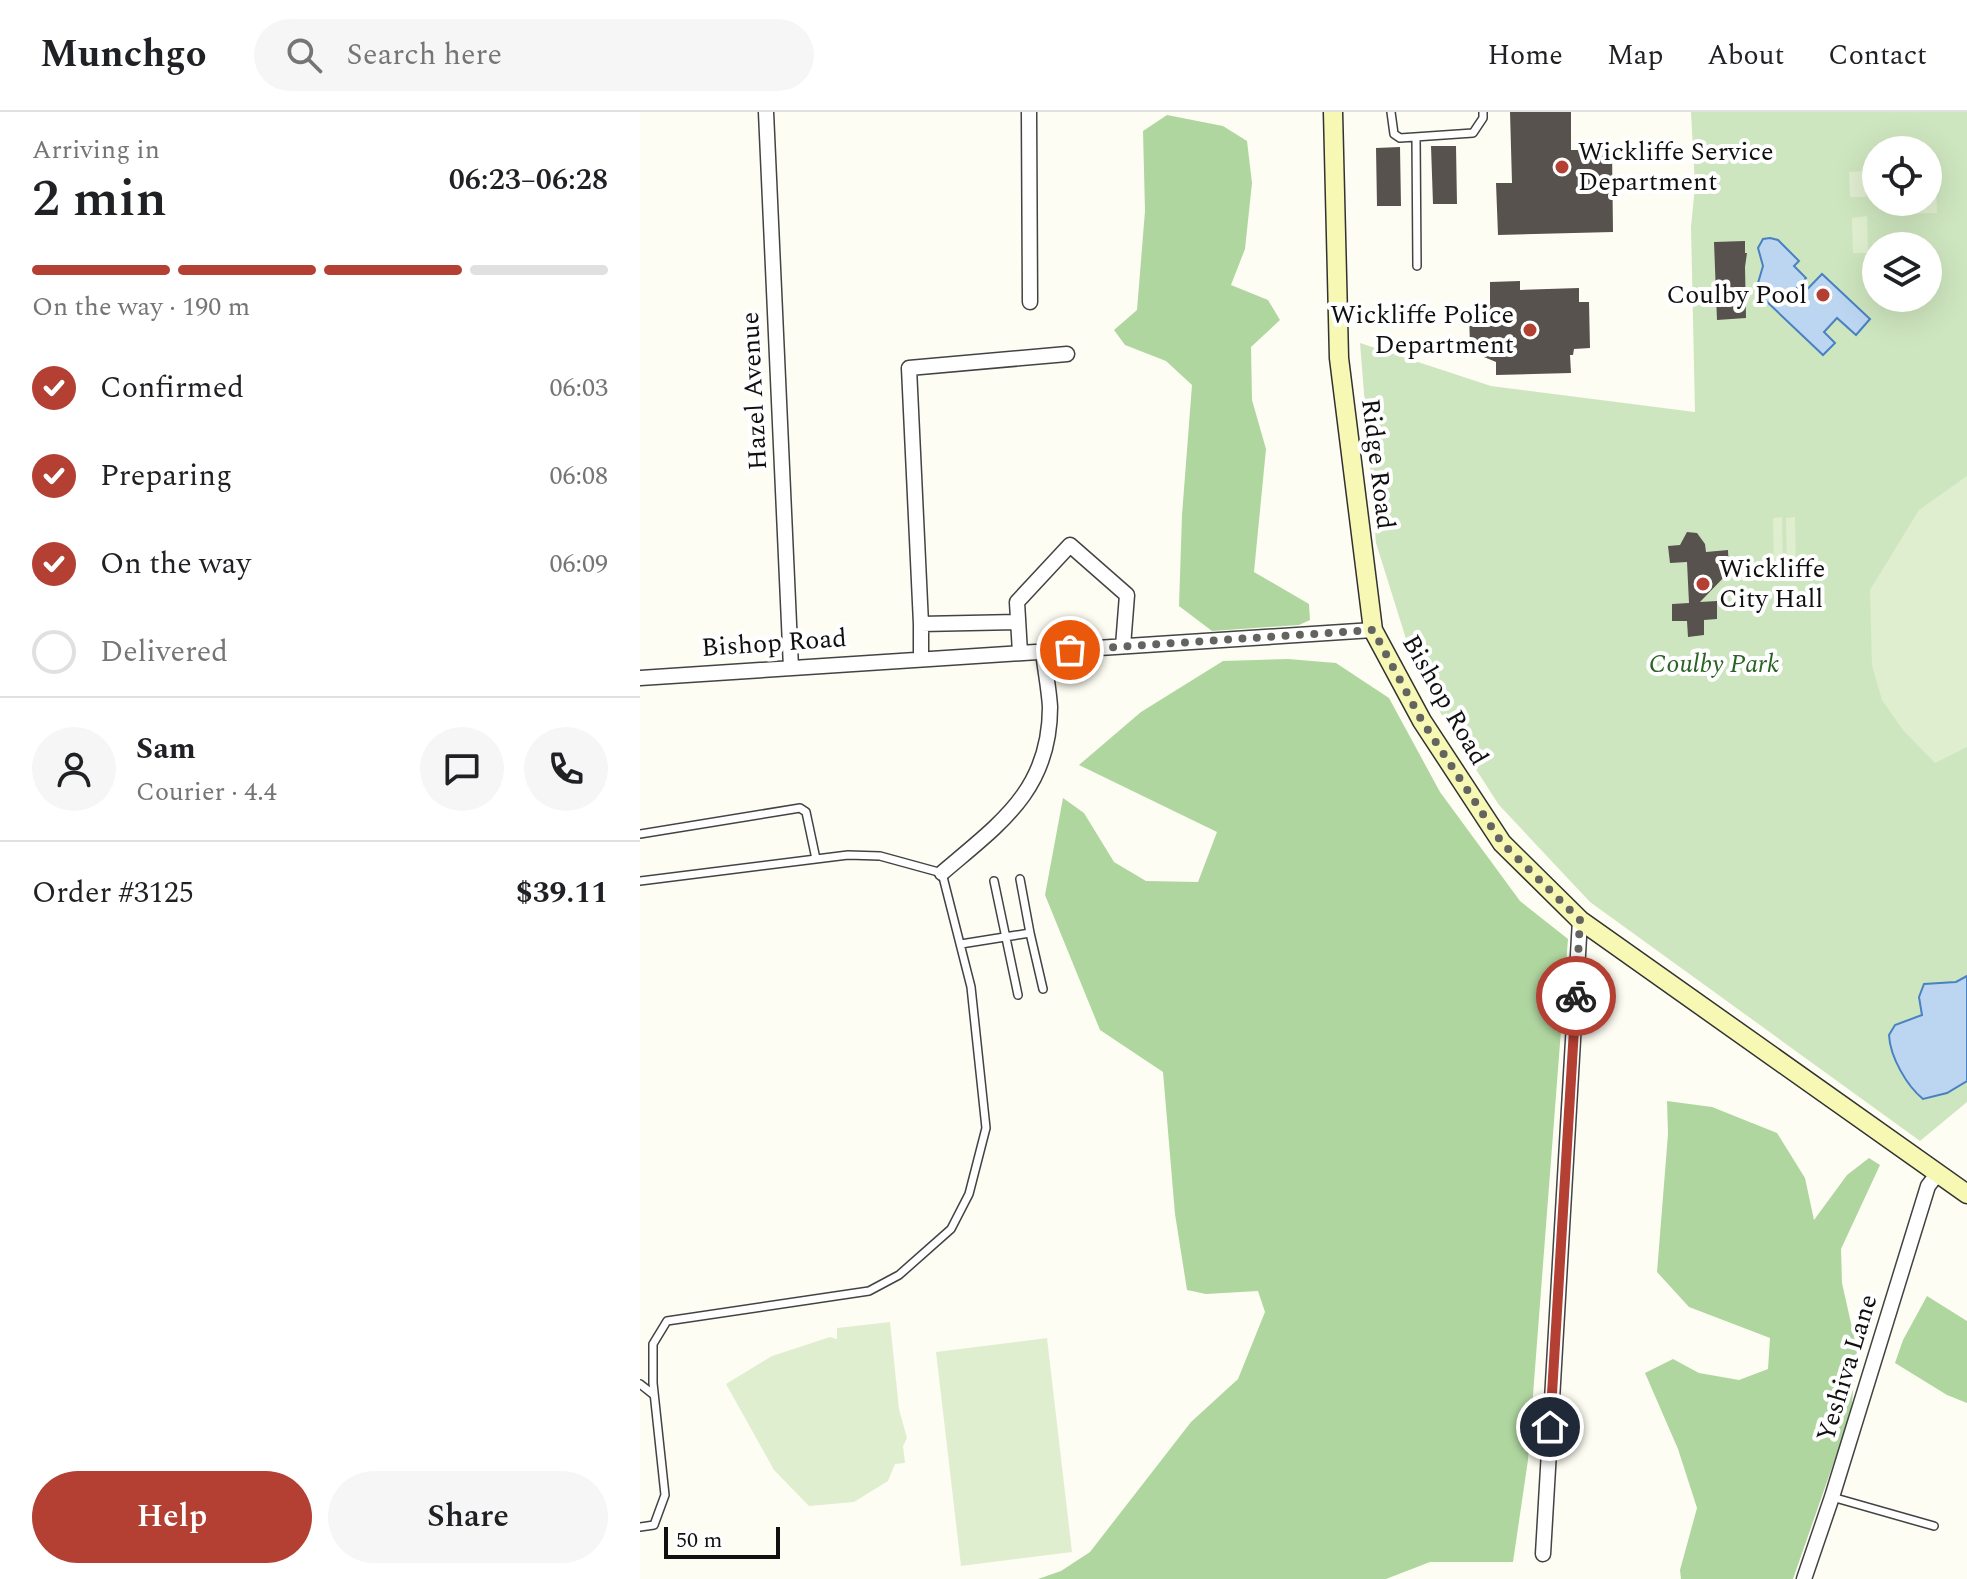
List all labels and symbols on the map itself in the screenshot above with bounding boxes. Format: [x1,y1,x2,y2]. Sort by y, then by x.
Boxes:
place label: Wickliffe Service Department [1578,132,1774,202]
marker: Wickliffe Service Department [1553,158,1571,176]
place label: Coulby Pool [1666,275,1807,315]
marker: Coulby Pool [1814,286,1832,304]
place label: Wickliffe Police Department [1330,295,1514,365]
street label: Hazel Avenue [730,311,778,471]
marker: Wickliffe Police Department [1521,321,1539,339]
street label: Ridge Road [1350,396,1406,532]
place label: Wickliffe City Hall [1719,549,1825,619]
marker: Wickliffe City Hall [1694,575,1712,593]
pin [1036,616,1104,684]
street label: Bishop Road [700,618,848,668]
street label: Bishop Road [1391,627,1499,773]
park label: Coulby Park [1649,644,1779,684]
courier [1536,956,1616,1036]
street label: Yeshiva Lane [1806,1289,1888,1447]
pin [1516,1393,1584,1461]
scale bar [664,1523,780,1559]

